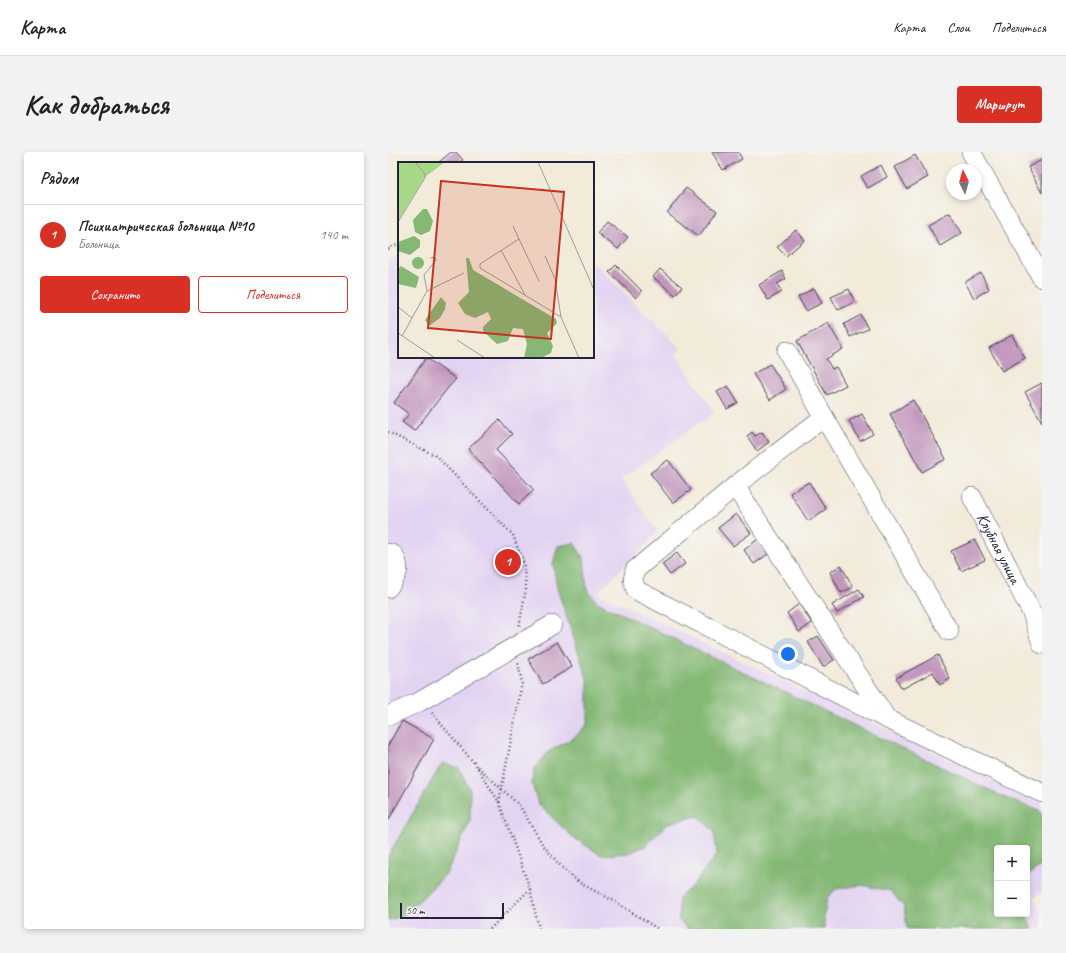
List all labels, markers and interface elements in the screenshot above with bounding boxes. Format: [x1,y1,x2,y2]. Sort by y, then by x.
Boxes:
text: Карта [20,16,65,40]
text: Карта [893,19,925,36]
text: Слои [947,19,970,36]
text: Поделиться [992,19,1046,36]
button: Маршрут [957,86,1042,123]
text: Как добраться [24,87,169,122]
inset map [398,162,594,358]
north arrow [946,164,982,200]
text: Рядом [40,168,78,189]
text: Психиатрическая больница №10 [78,217,254,236]
text: 1 [50,227,56,243]
text: 140 m [320,227,348,243]
text: Больница [78,236,119,252]
button: Сохранить [40,276,190,313]
button: Поделиться [198,276,348,313]
street label: Клубная улица [972,510,1026,588]
pin: 1 [495,547,521,577]
your location [778,644,798,664]
map controls [994,845,1030,917]
button: + [994,845,1030,881]
button: − [994,881,1030,917]
scale bar [400,901,504,920]
text: 50 m [406,903,425,917]

